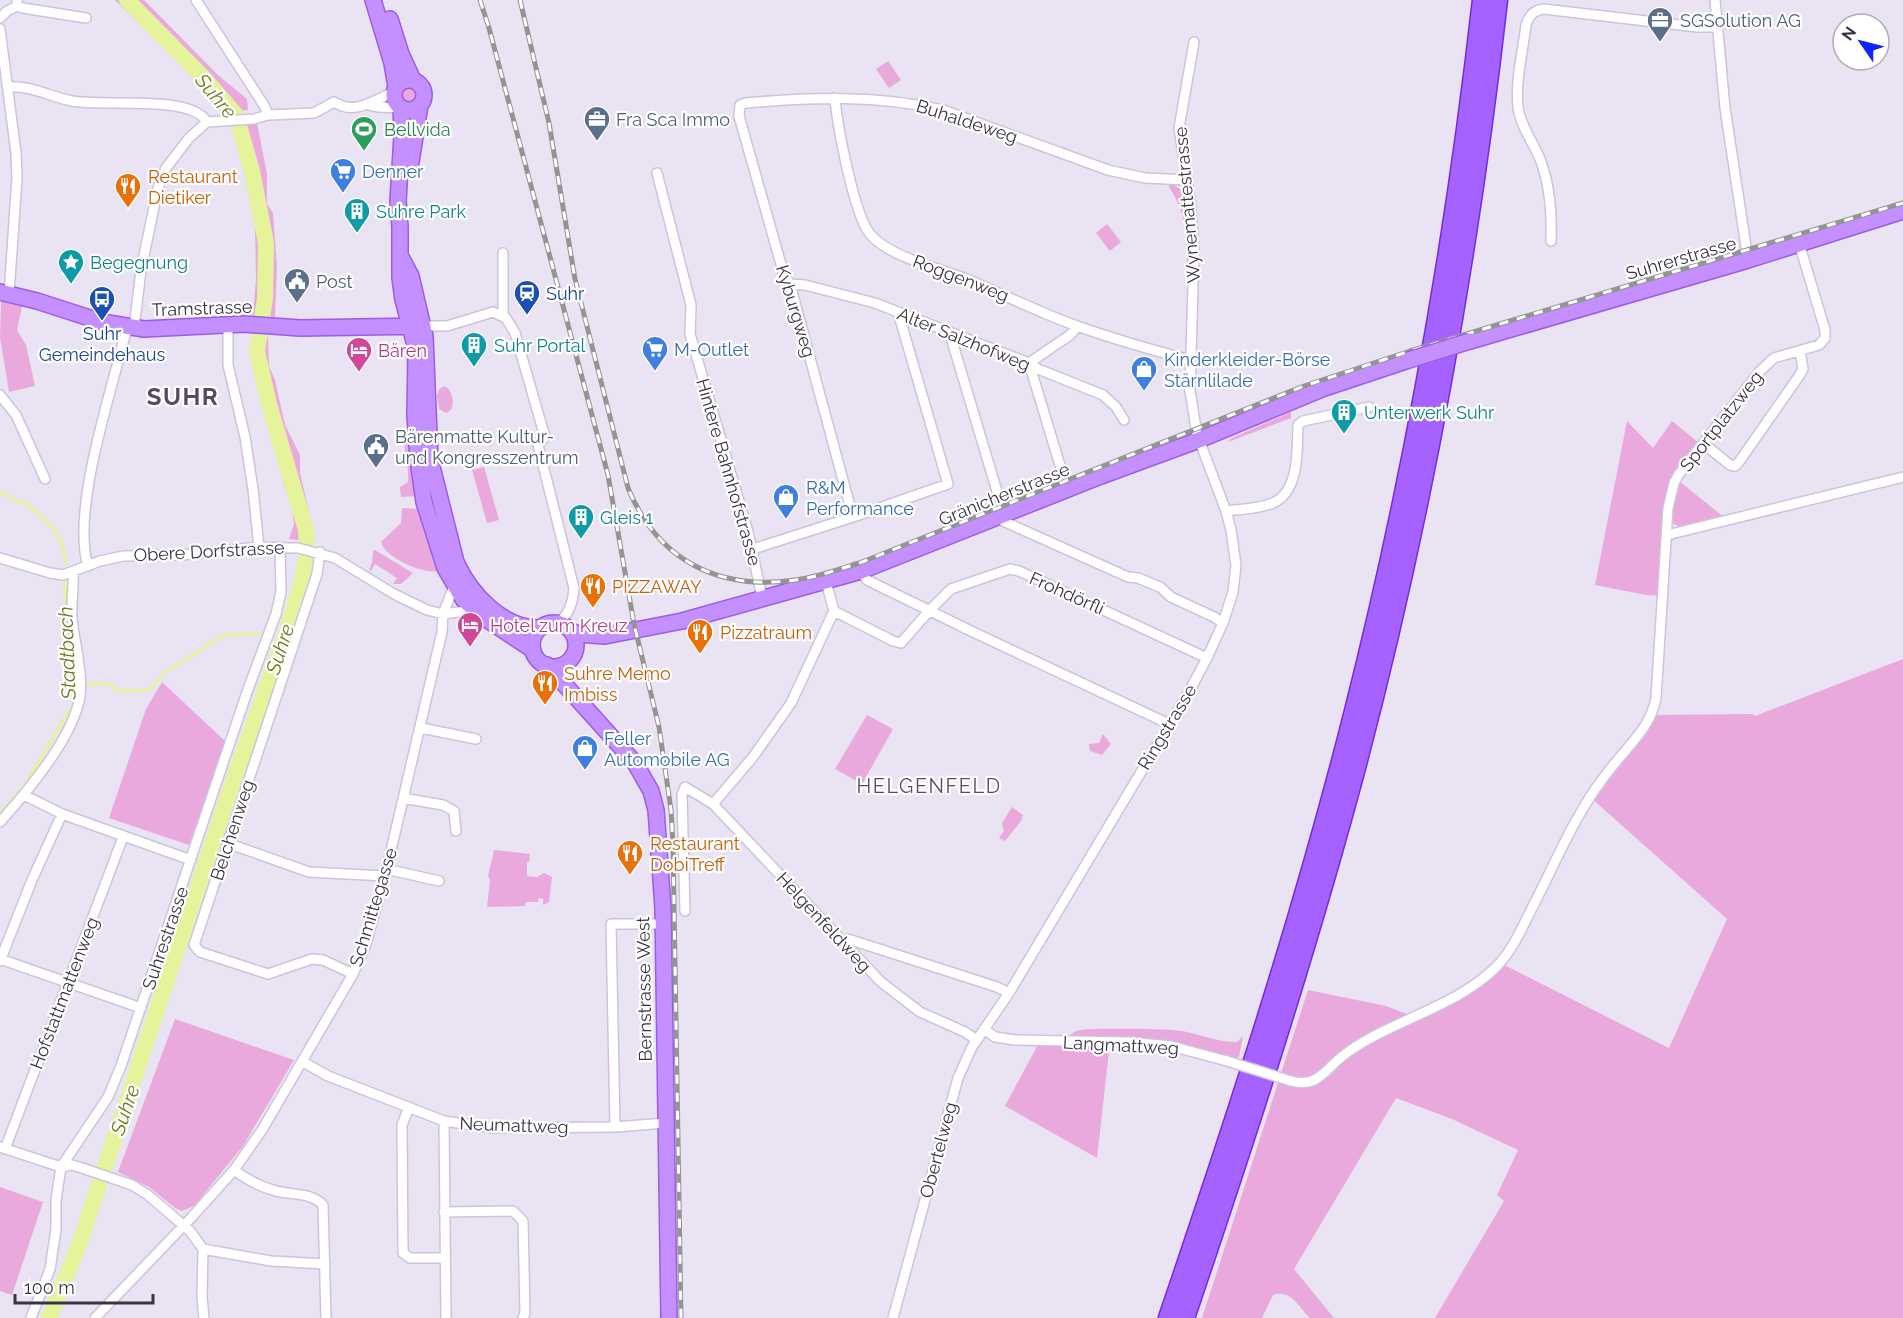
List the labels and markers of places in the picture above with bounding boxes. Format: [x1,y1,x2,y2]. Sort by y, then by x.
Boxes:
office icon: SGSolution AG [1645,5,1675,43]
place label: SGSolution AG [1680,10,1801,31]
office icon: Fra Sca Immo [582,104,612,142]
place label: Fra Sca Immo [616,109,730,130]
sports icon: Bellvida [349,114,379,152]
place label: Bellvida [384,119,451,140]
supermarket icon: Denner [328,156,358,194]
place label: Denner [362,161,424,182]
place label: Restaurant Dietiker [148,166,238,208]
restaurant icon: Restaurant Dietiker [113,171,143,209]
building icon: Suhre Park [342,196,372,234]
place label: Suhre Park [376,201,467,222]
place icon: Begegnung [56,247,86,285]
place label: Begegnung [90,252,188,273]
public building icon: Post [282,266,312,304]
place label: Post [316,271,352,292]
station icon: Suhr [512,278,542,316]
place label: Suhr [546,283,585,304]
bus stop icon: Suhr Gemeindehaus [87,284,117,322]
place label: Suhr Gemeindehaus [39,323,166,365]
building icon: Suhr Portal [459,330,489,368]
supermarket icon: M-Outlet [640,334,670,372]
hotel icon: Bären [344,335,374,373]
place label: Suhr Portal [494,335,585,356]
place label: M-Outlet [674,339,749,360]
place label: Bären [378,340,427,361]
place label: Kinderkleider-Börse Stärnlilade [1164,349,1331,391]
shop icon: Kinderkleider-Börse Stärnlilade [1129,354,1159,392]
building icon: Unterwerk Suhr [1329,397,1359,435]
place label: Unterwerk Suhr [1364,402,1495,423]
place label: Bärenmatte Kultur- und Kongresszentrum [395,426,579,468]
public building icon: Bärenmatte Kultur- und Kongresszentrum [361,431,391,469]
place label: R&M Performance [806,477,914,519]
shop icon: R&M Performance [771,482,801,520]
building icon: Gleis 1 [566,502,596,540]
place label: Gleis 1 [600,507,654,528]
restaurant icon: PIZZAWAY [578,571,608,609]
place label: PIZZAWAY [612,576,702,597]
hotel icon: Hotel zum Kreuz [455,610,485,648]
place label: Hotel zum Kreuz [490,615,628,636]
restaurant icon: Pizzatraum [685,617,715,655]
place label: Pizzatraum [720,622,812,643]
place label: Suhre Memo Imbiss [564,663,671,705]
restaurant icon: Suhre Memo Imbiss [530,668,560,706]
place label: Feller Automobile AG [604,728,730,770]
shop icon: Feller Automobile AG [570,733,600,771]
place label: Restaurant DobiTreff [650,833,740,875]
restaurant icon: Restaurant DobiTreff [615,838,645,876]

